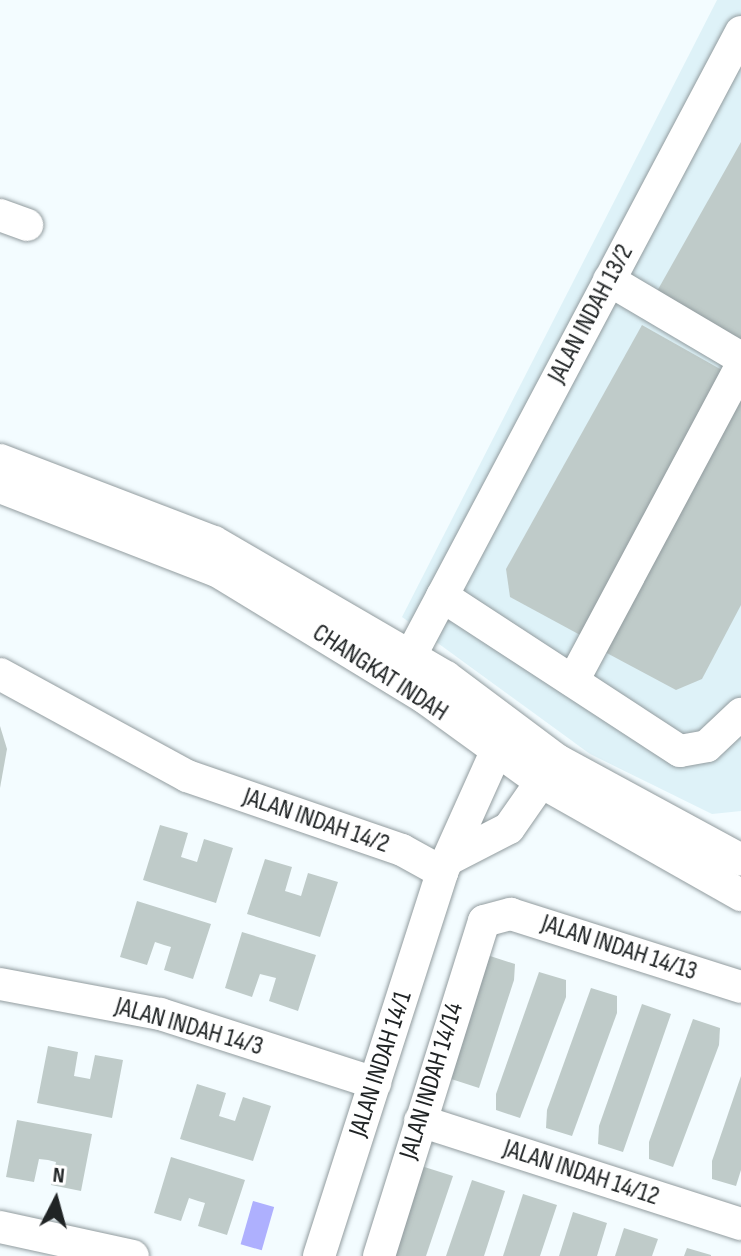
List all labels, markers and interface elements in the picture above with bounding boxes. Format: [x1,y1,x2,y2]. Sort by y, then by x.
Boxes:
street label: JALAN INDAH 13/2 [541,239,641,389]
street label: CHANGKAT INDAH [306,618,454,728]
street label: JALAN INDAH 14/2 [239,781,393,861]
street label: JALAN INDAH 14/13 [537,908,701,988]
street label: JALAN INDAH 14/1 [343,987,419,1141]
street label: JALAN INDAH 14/3 [111,991,267,1063]
street label: JALAN INDAH 14/14 [393,999,471,1163]
street label: JALAN INDAH 14/12 [499,1133,663,1213]
north arrow [16,1160,96,1240]
text: N [51,1162,66,1190]

